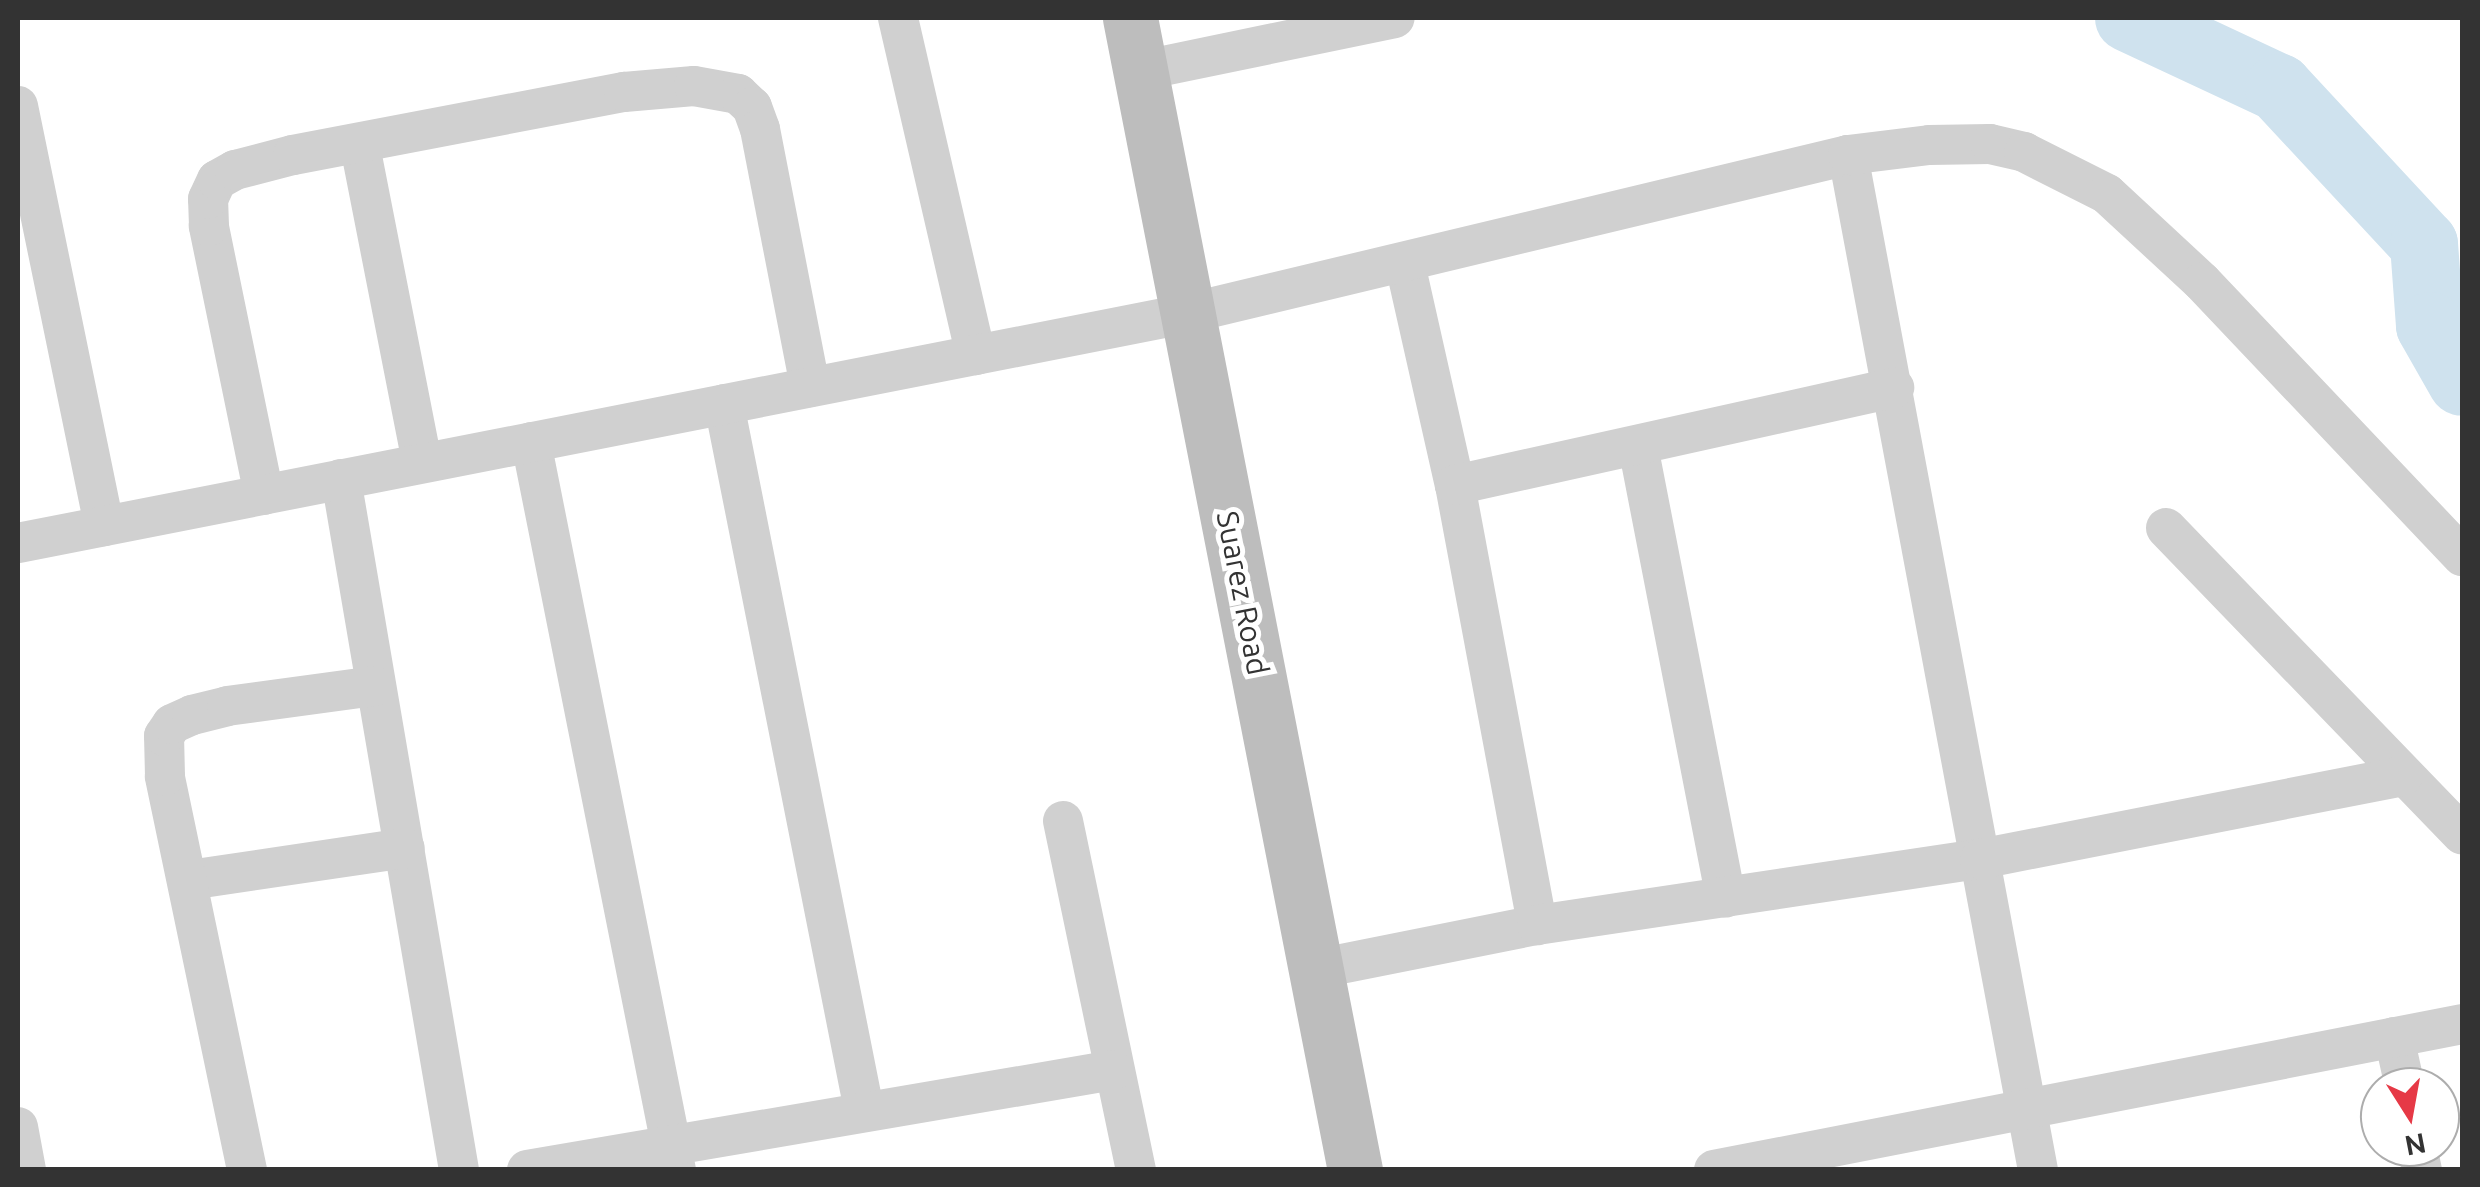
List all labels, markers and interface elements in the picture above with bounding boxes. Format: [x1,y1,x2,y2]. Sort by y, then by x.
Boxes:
street label: Suarez Road [1209,508,1277,678]
north arrow [2360,1067,2460,1167]
text: N [2402,1128,2429,1162]

